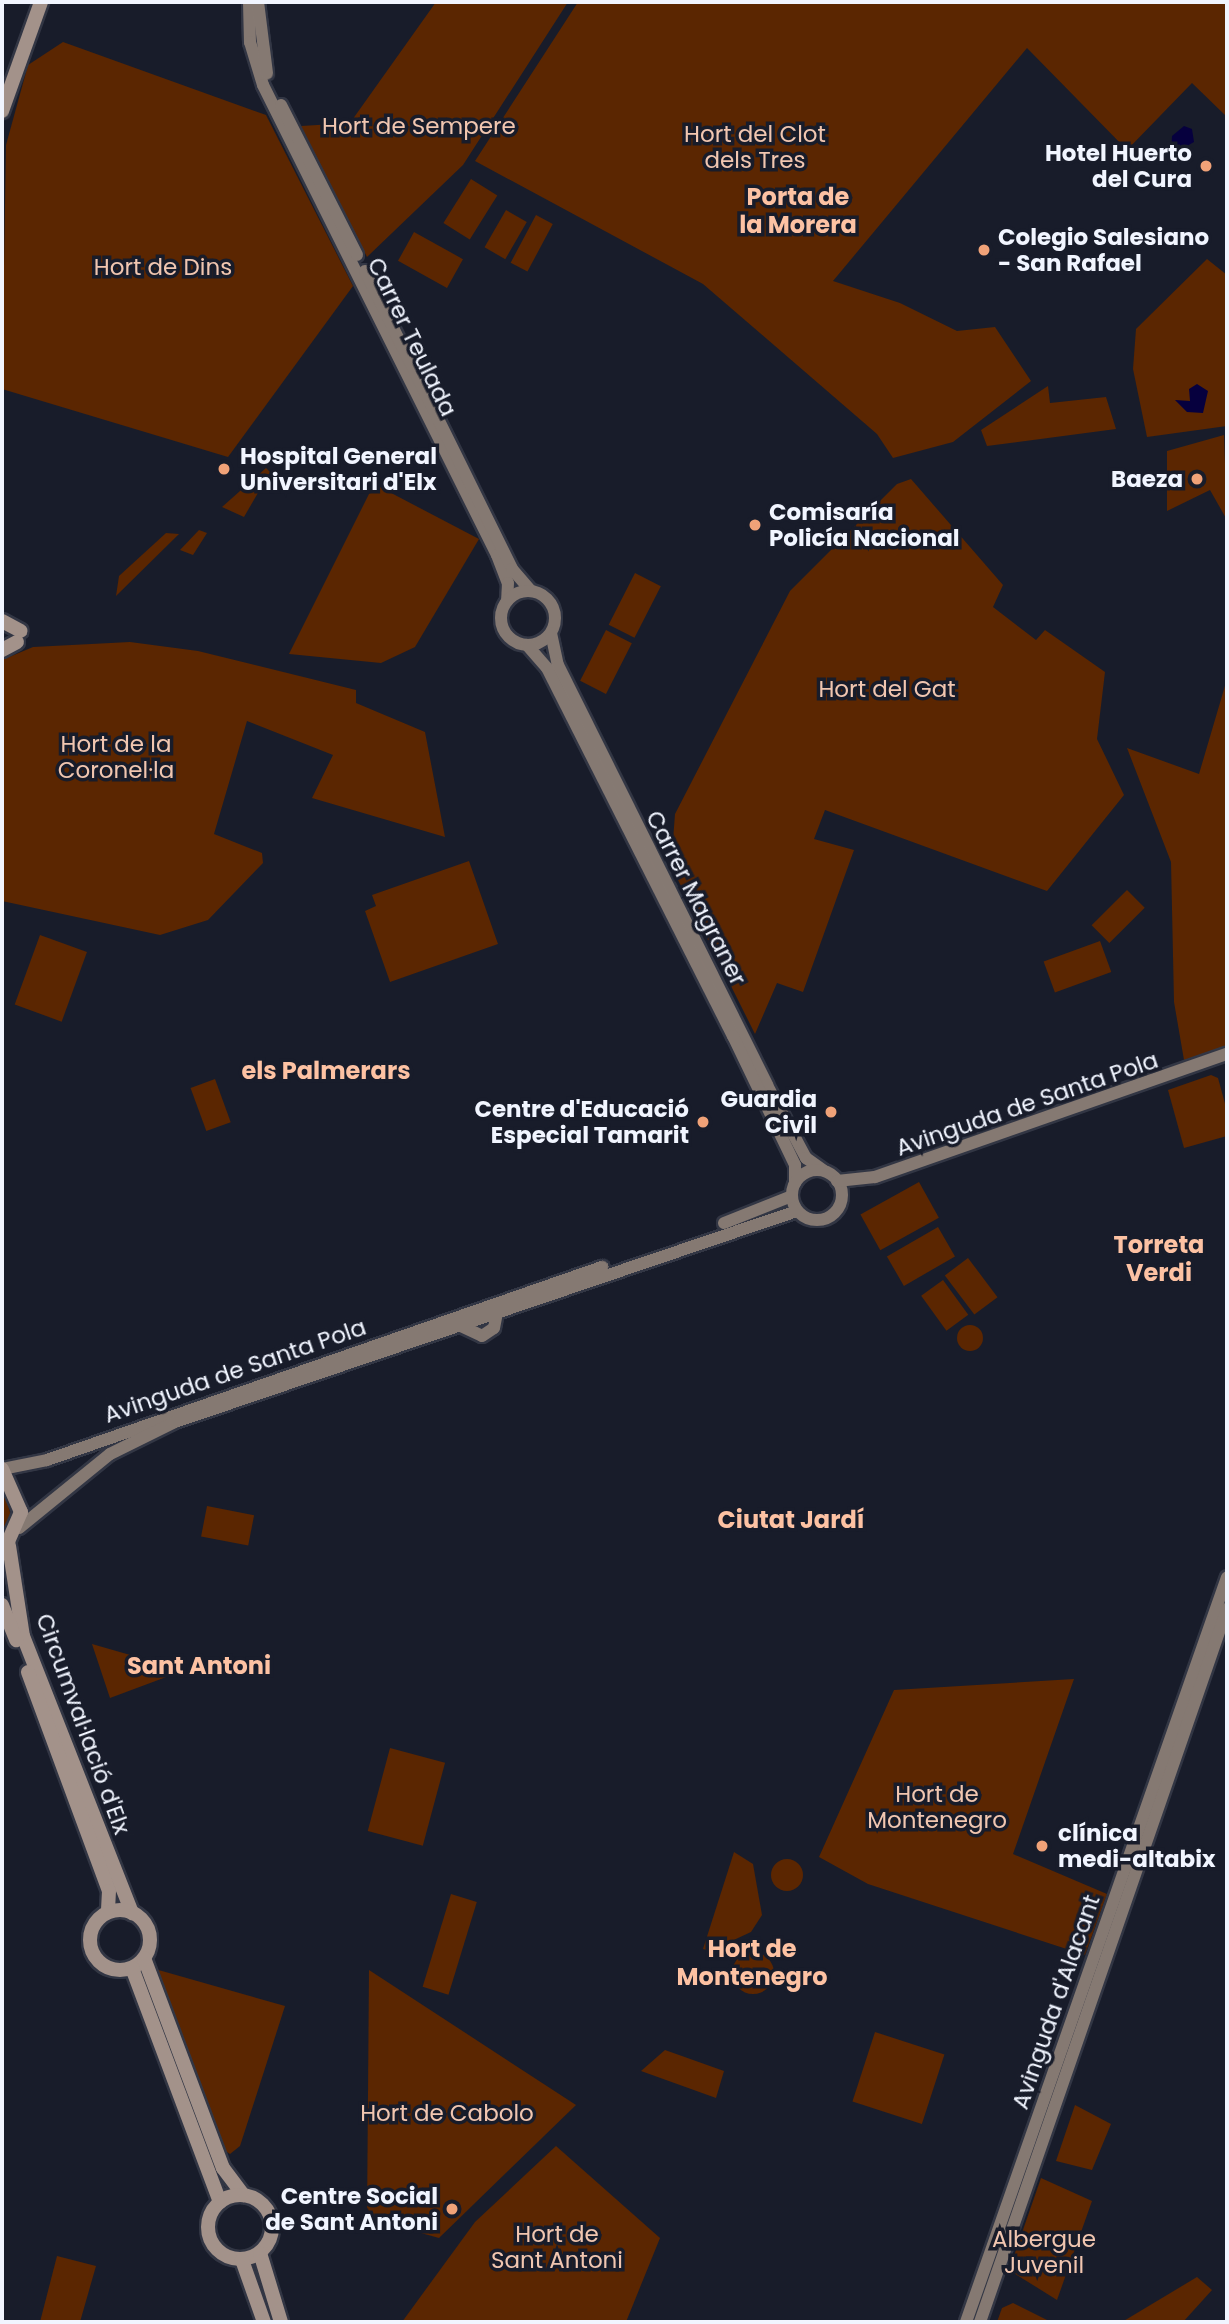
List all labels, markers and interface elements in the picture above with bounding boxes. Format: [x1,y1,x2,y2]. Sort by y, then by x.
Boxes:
park label: Hort de Sempere [322,112,516,140]
park label: Hort del Clot dels Tres [684,120,826,174]
place label: Hotel Huerto del Cura [1045,139,1192,193]
marker: Hotel Huerto del Cura [1198,158,1214,174]
district label: Porta de la Morera [739,183,857,239]
place label: Colegio Salesiano - San Rafael [998,223,1209,277]
marker: Colegio Salesiano - San Rafael [976,242,992,258]
park label: Hort de Dins [94,253,232,281]
street label: Carrer Teulada [362,253,462,421]
place label: Hospital General Universitari d'Elx [240,442,437,496]
marker: Hospital General Universitari d'Elx [214,459,234,479]
place label: Baeza [1111,465,1183,493]
marker: Baeza [1189,471,1205,487]
place label: Comisaría Policía Nacional [769,498,960,552]
marker: Comisaría Policía Nacional [747,517,763,533]
park label: Hort del Gat [818,675,956,703]
park label: Hort de la Coronel·la [58,730,174,784]
street label: Carrer Magraner [640,806,752,990]
street label: Avinguda de Santa Pola [892,1046,1162,1162]
district label: els Palmerars [241,1057,411,1085]
place label: Guardia Civil [720,1085,817,1139]
place label: Centre d'Educació Especial Tamarit [474,1095,689,1149]
marker: Guardia Civil [823,1104,839,1120]
marker: Centre d'Educació Especial Tamarit [695,1114,711,1130]
district label: Torreta Verdi [1114,1231,1204,1287]
street label: Avinguda de Santa Pola [100,1313,370,1429]
district label: Ciutat Jardí [718,1506,864,1534]
street label: Circumval·lació d'Elx [30,1610,136,1838]
district label: Sant Antoni [127,1652,271,1680]
park label: Hort de Montenegro [867,1780,1007,1834]
place label: clínica medi-altabix [1058,1819,1216,1873]
marker: clínica medi-altabix [1032,1836,1052,1856]
street label: Avinguda d'Alacant [1006,1891,1106,2113]
district label: Hort de Montenegro [677,1935,827,1991]
park label: Hort de Cabolo [360,2099,534,2127]
place label: Centre Social de Sant Antoni [265,2182,438,2236]
marker: Centre Social de Sant Antoni [444,2201,460,2217]
park label: Hort de Sant Antoni [491,2220,623,2274]
park label: Albergue Juvenil [992,2225,1096,2279]

